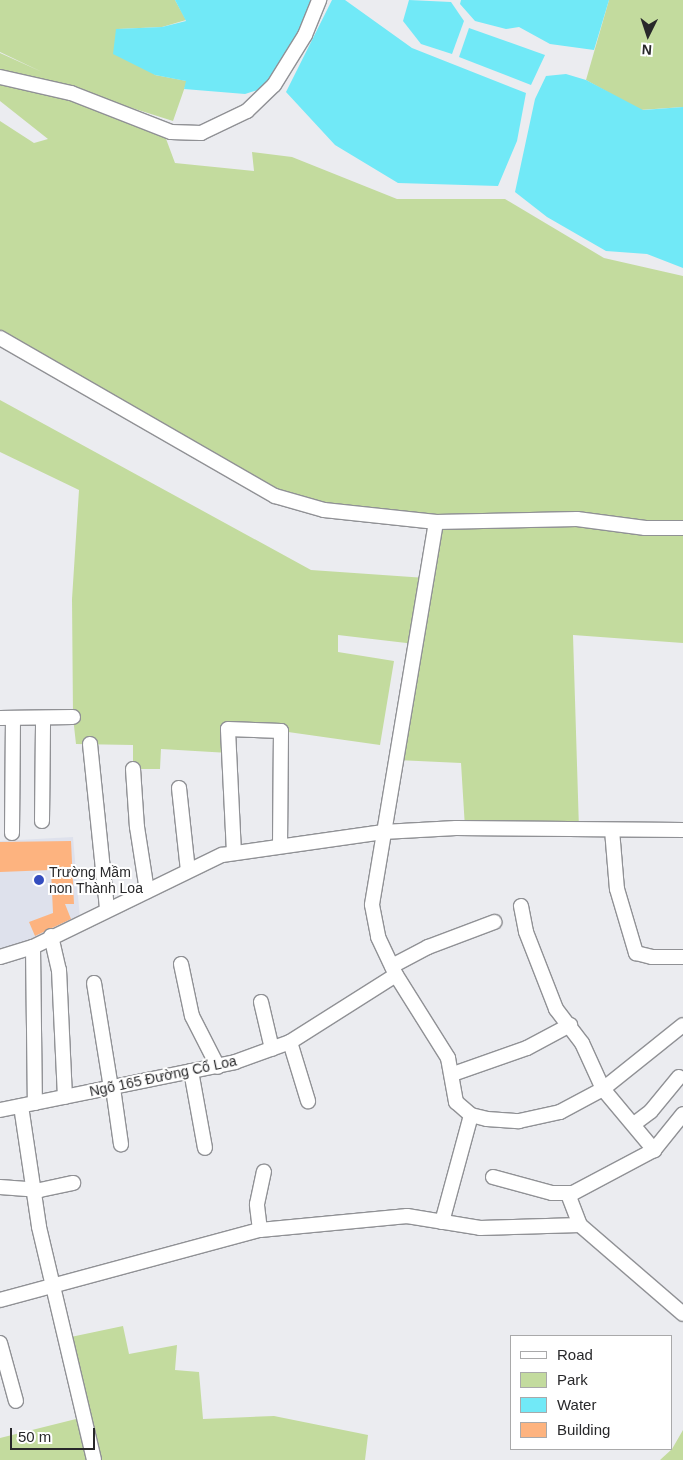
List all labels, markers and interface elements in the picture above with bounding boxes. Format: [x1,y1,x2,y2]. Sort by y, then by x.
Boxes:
north arrow [623,10,673,60]
text: N [641,42,653,58]
place label: Trường Mầm non Thành Loa [49,864,143,896]
marker: Trường Mầm non Thành Loa [33,874,45,886]
street label: Ngõ 165 Đường Cổ Loa [88,1052,238,1100]
legend [510,1335,673,1450]
text: Road [557,1346,593,1363]
text: Park [557,1371,588,1388]
text: Water [557,1396,596,1413]
scale bar [12,1418,98,1450]
text: Building [557,1421,610,1438]
text: 50 m [18,1428,51,1445]

